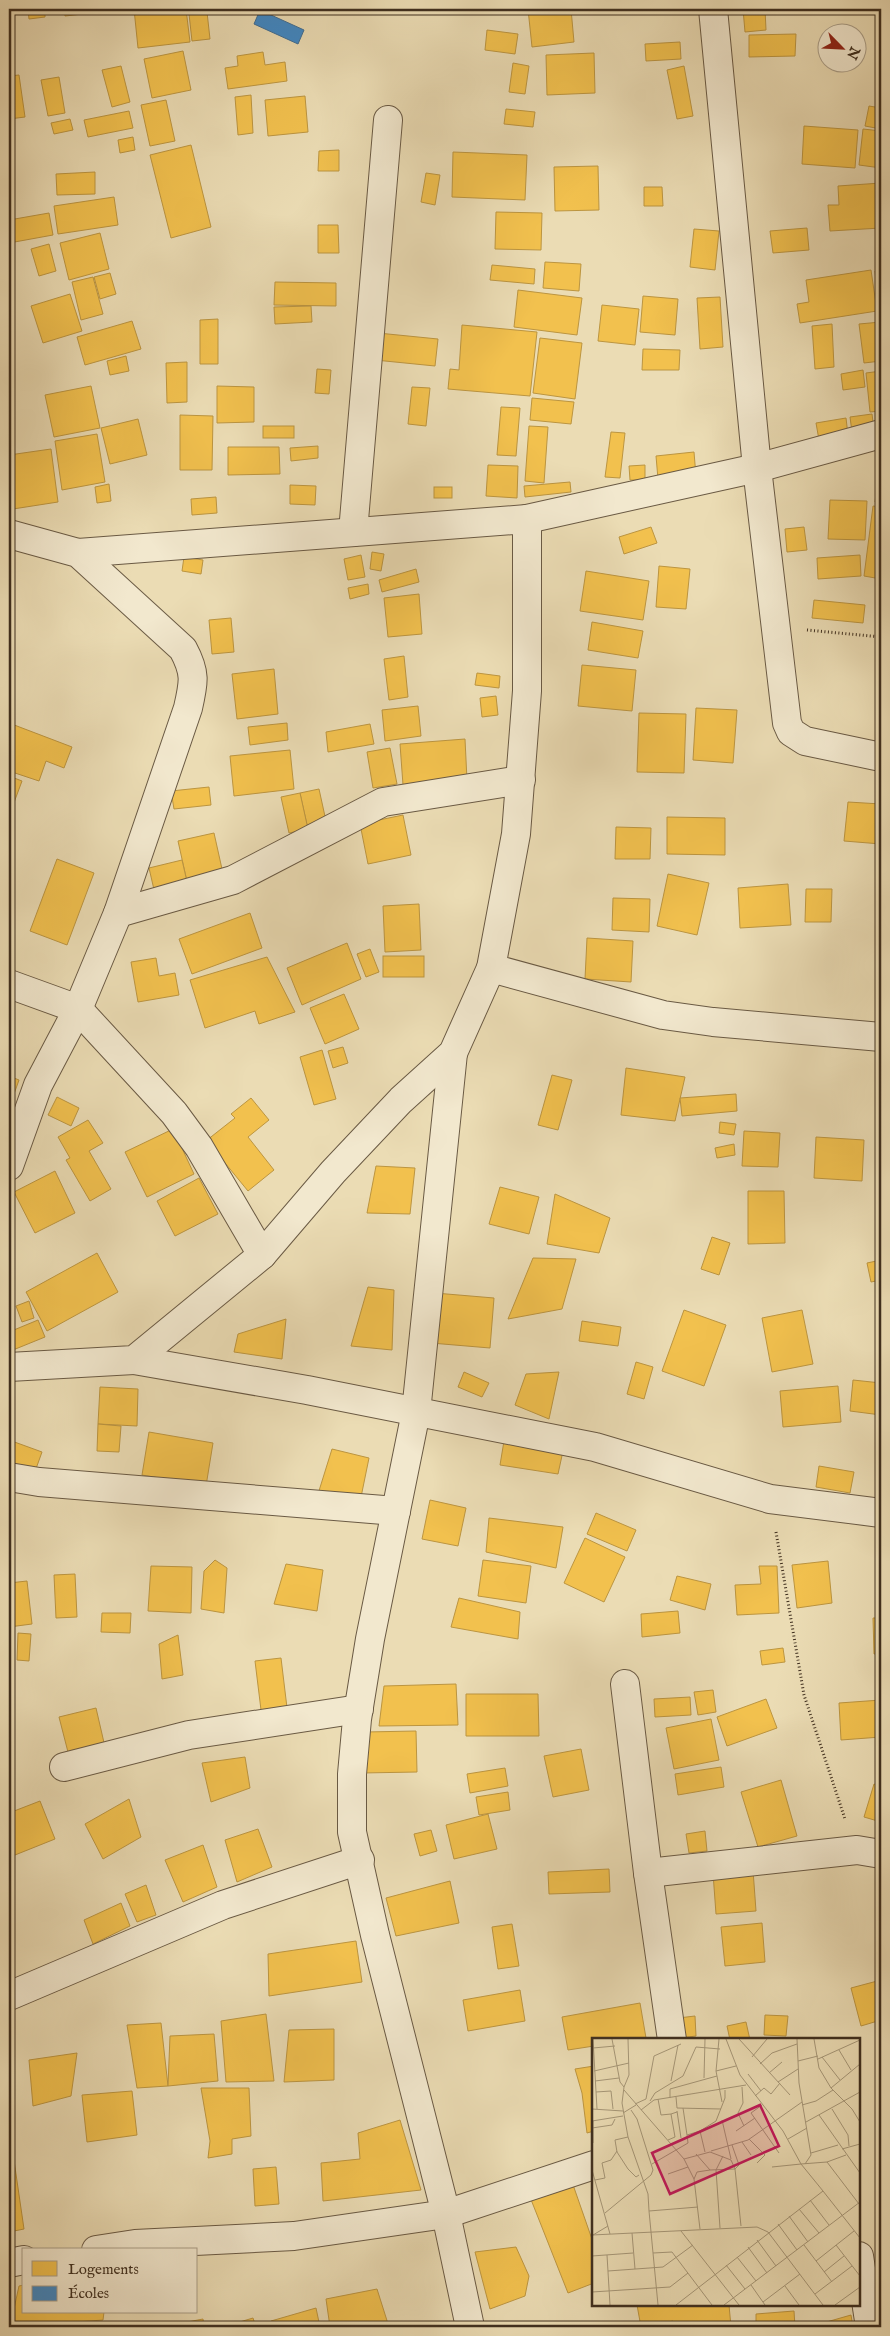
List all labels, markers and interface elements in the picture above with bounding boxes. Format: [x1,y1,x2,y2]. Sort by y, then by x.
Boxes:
north arrow [818,22,868,72]
text: N [842,43,864,62]
inset map [592,2038,860,2306]
legend [22,2248,198,2314]
text: Logements [68,2260,139,2279]
text: Écoles [68,2284,109,2303]

